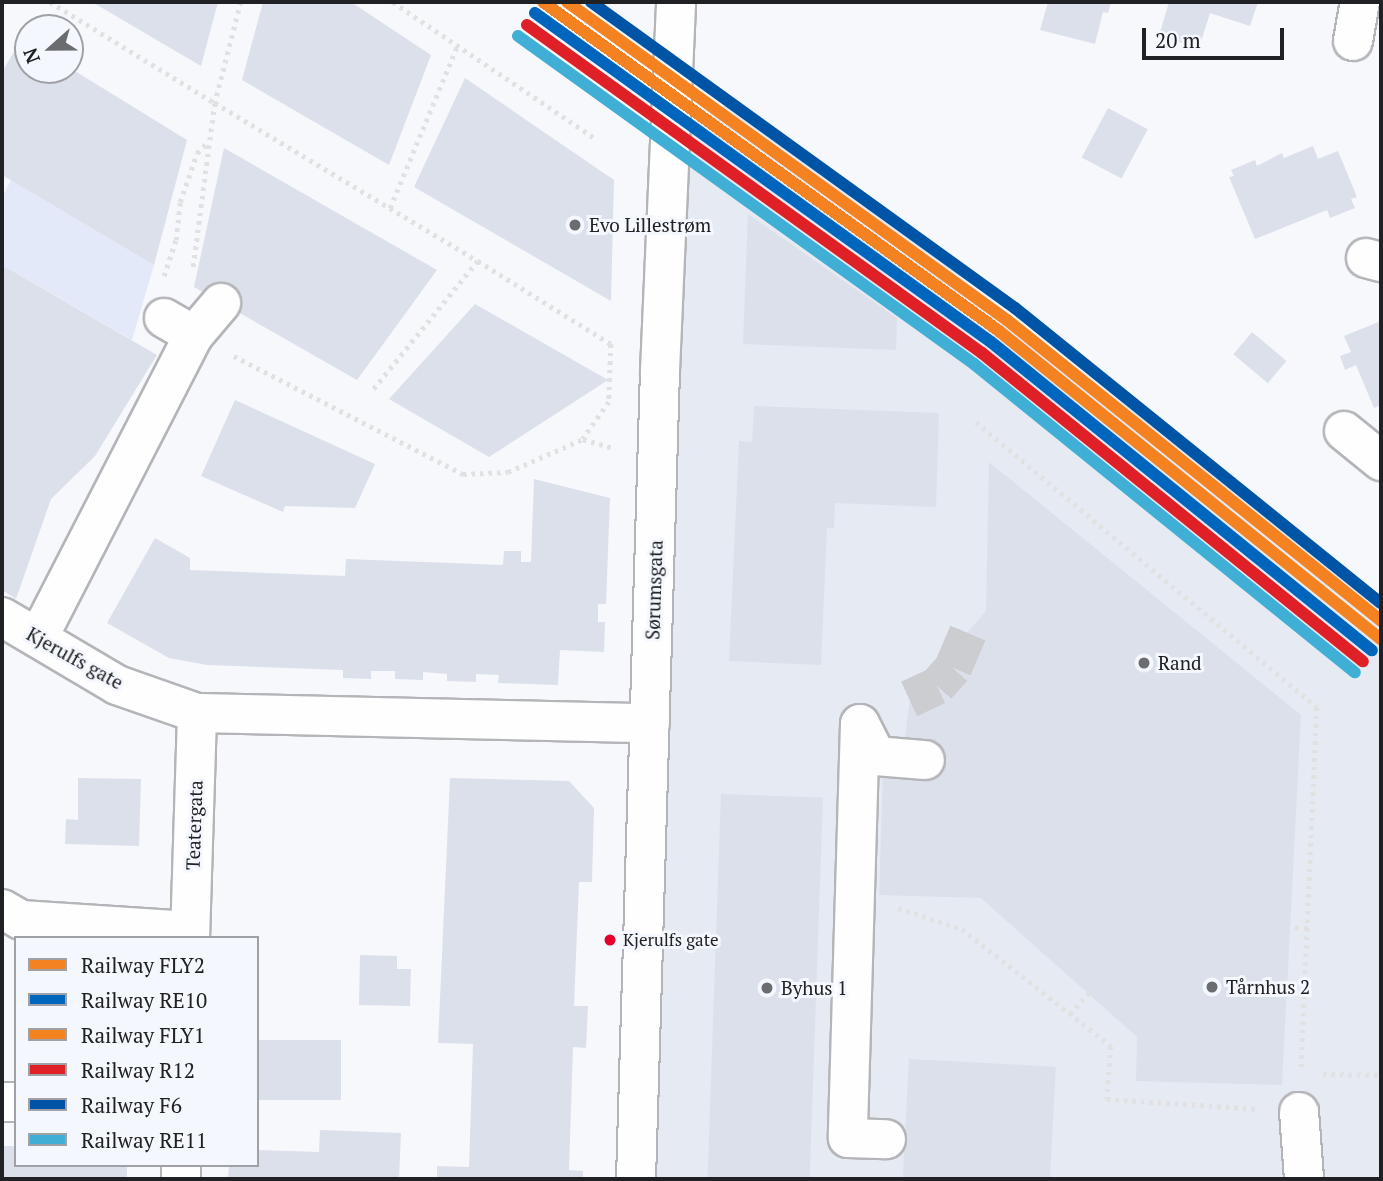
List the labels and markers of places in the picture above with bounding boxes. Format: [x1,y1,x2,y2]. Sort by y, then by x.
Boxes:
place label: Evo Lillestrøm [589,214,711,236]
marker: Evo Lillestrøm [567,217,583,233]
place label: Rand [1158,652,1202,674]
marker: Rand [1136,655,1152,671]
place label: Kjerulfs gate [623,930,719,950]
marker: Kjerulfs gate [603,933,617,947]
place label: Tårnhus 2 [1226,976,1310,998]
place label: Byhus 1 [781,977,847,999]
marker: Tårnhus 2 [1204,979,1220,995]
marker: Byhus 1 [759,980,775,996]

